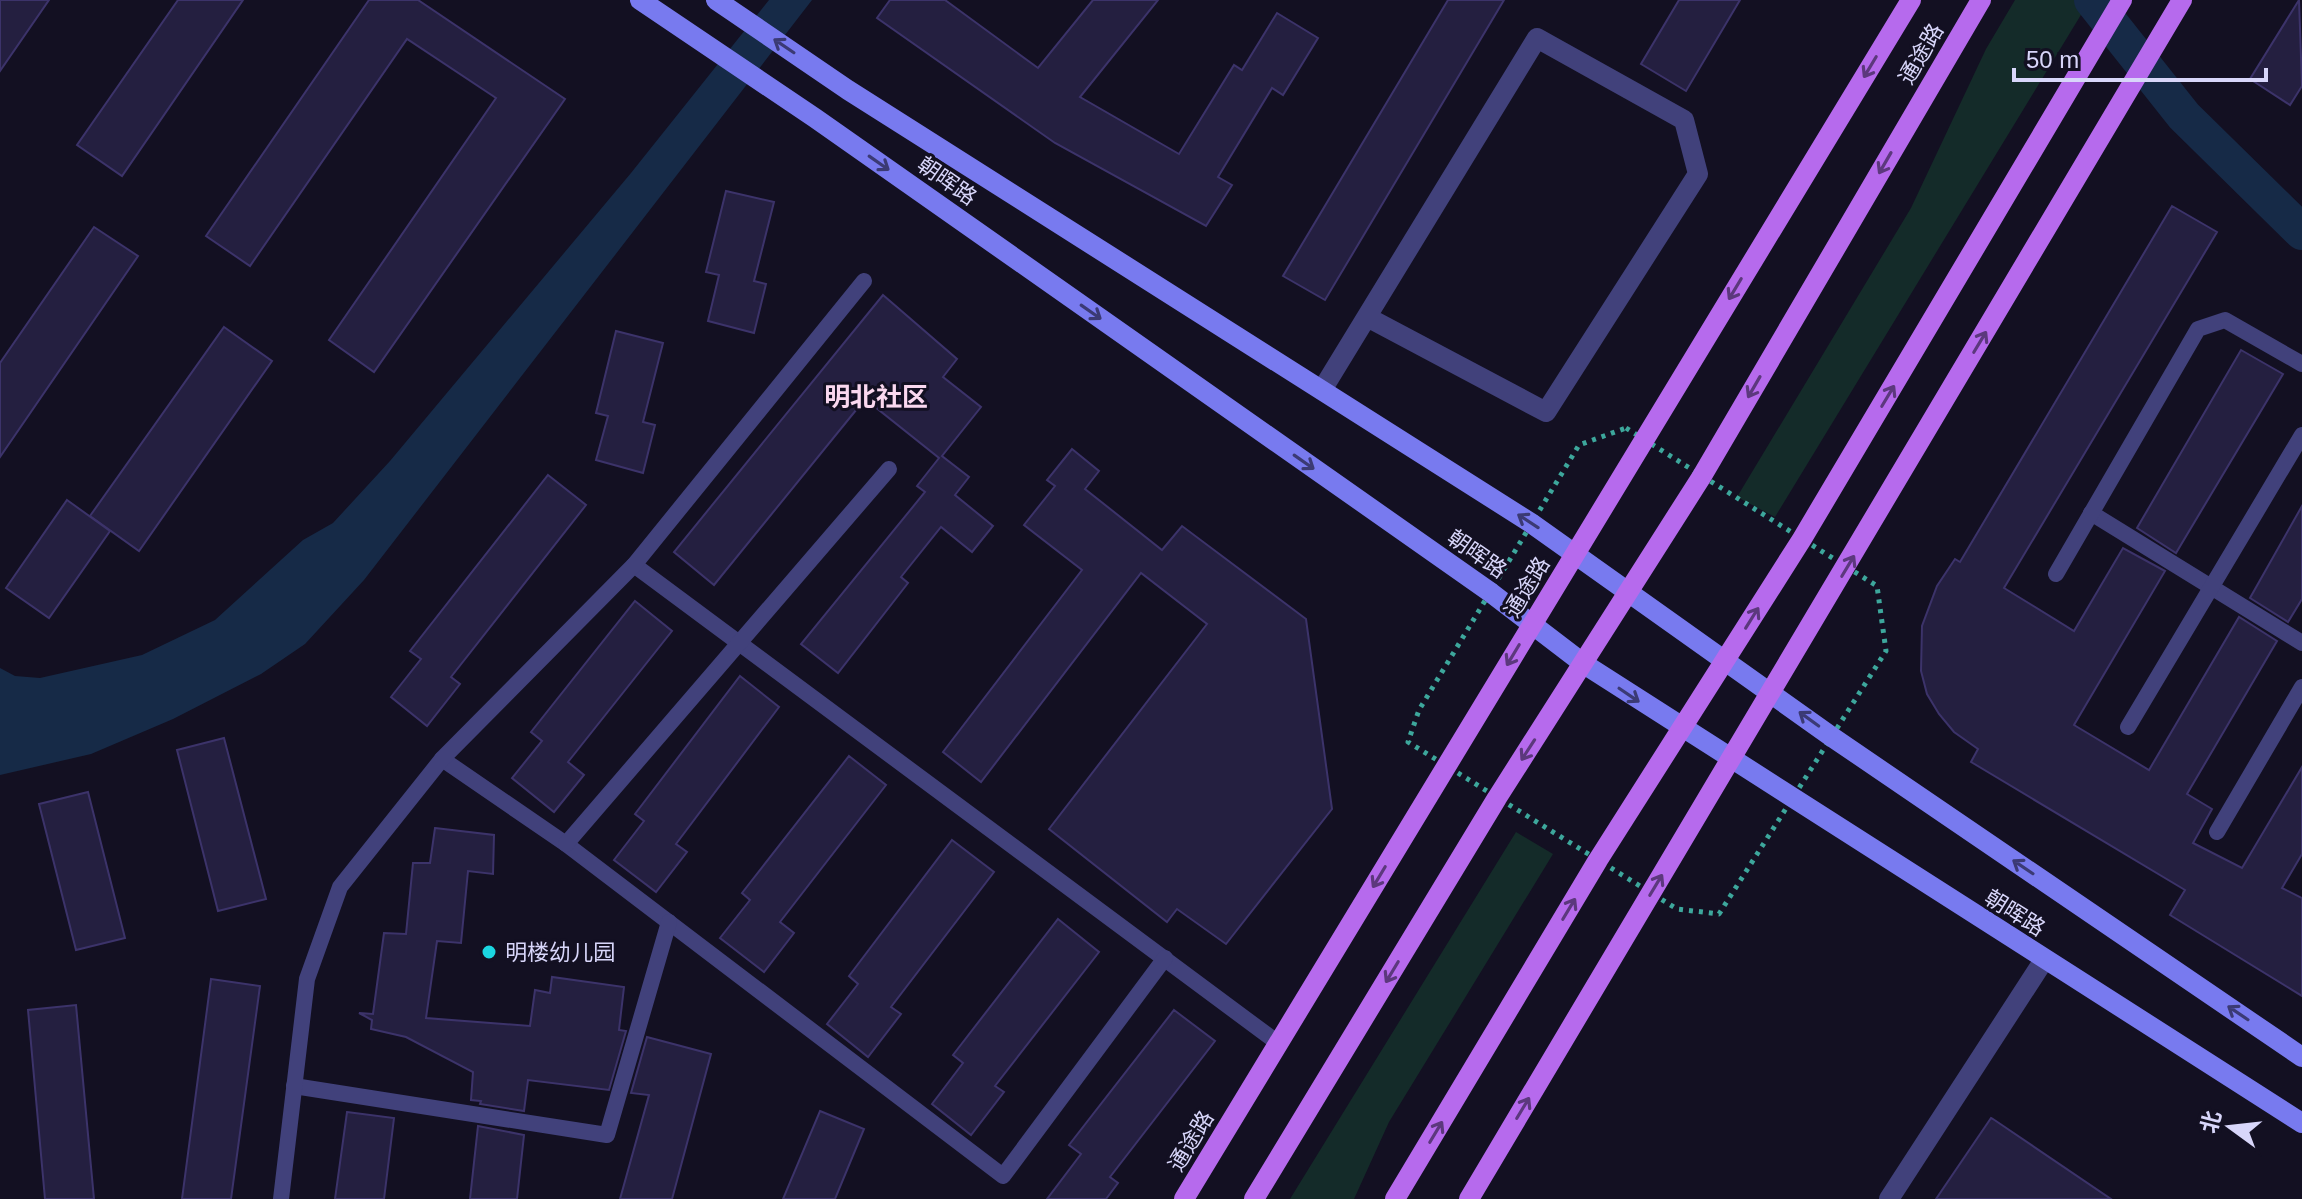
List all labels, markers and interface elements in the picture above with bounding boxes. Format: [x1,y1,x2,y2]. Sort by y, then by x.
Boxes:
street label: 通途路 [1894,19,1948,89]
scale bar [2014,32,2266,82]
one-way arrow [773,38,795,54]
text: 50 m [2026,46,2079,73]
one-way arrow [1862,55,1878,78]
one-way arrow [1877,151,1893,174]
street label: 朝晖路 [913,152,981,210]
one-way arrow [867,155,889,171]
one-way arrow [1727,277,1743,300]
one-way arrow [1080,304,1102,320]
one-way arrow [1972,331,1988,354]
one-way arrow [1746,375,1762,398]
district label: 明北社区 [824,382,928,412]
one-way arrow [1880,385,1896,408]
one-way arrow [1293,454,1315,470]
one-way arrow [1517,512,1539,529]
street label: 朝晖路 [1443,525,1511,583]
street label: 通途路 [1499,552,1555,622]
one-way arrow [1840,555,1856,578]
one-way arrow [1745,607,1761,630]
one-way arrow [1505,643,1521,666]
one-way arrow [1618,686,1640,703]
one-way arrow [1798,711,1820,728]
one-way arrow [1519,739,1536,761]
one-way arrow [2012,859,2034,875]
one-way arrow [1370,865,1386,888]
one-way arrow [1648,874,1664,897]
street label: 朝晖路 [1980,885,2050,941]
one-way arrow [1561,898,1577,921]
place label: 明楼幼儿园 [505,940,615,965]
marker: 明楼幼儿园 [480,943,498,961]
one-way arrow [1383,960,1399,983]
one-way arrow [2227,1005,2249,1021]
north arrow [2190,1087,2270,1167]
one-way arrow [1515,1097,1531,1120]
street label: 通途路 [1163,1106,1219,1176]
text: 北 [2196,1108,2226,1136]
one-way arrow [1428,1121,1444,1144]

